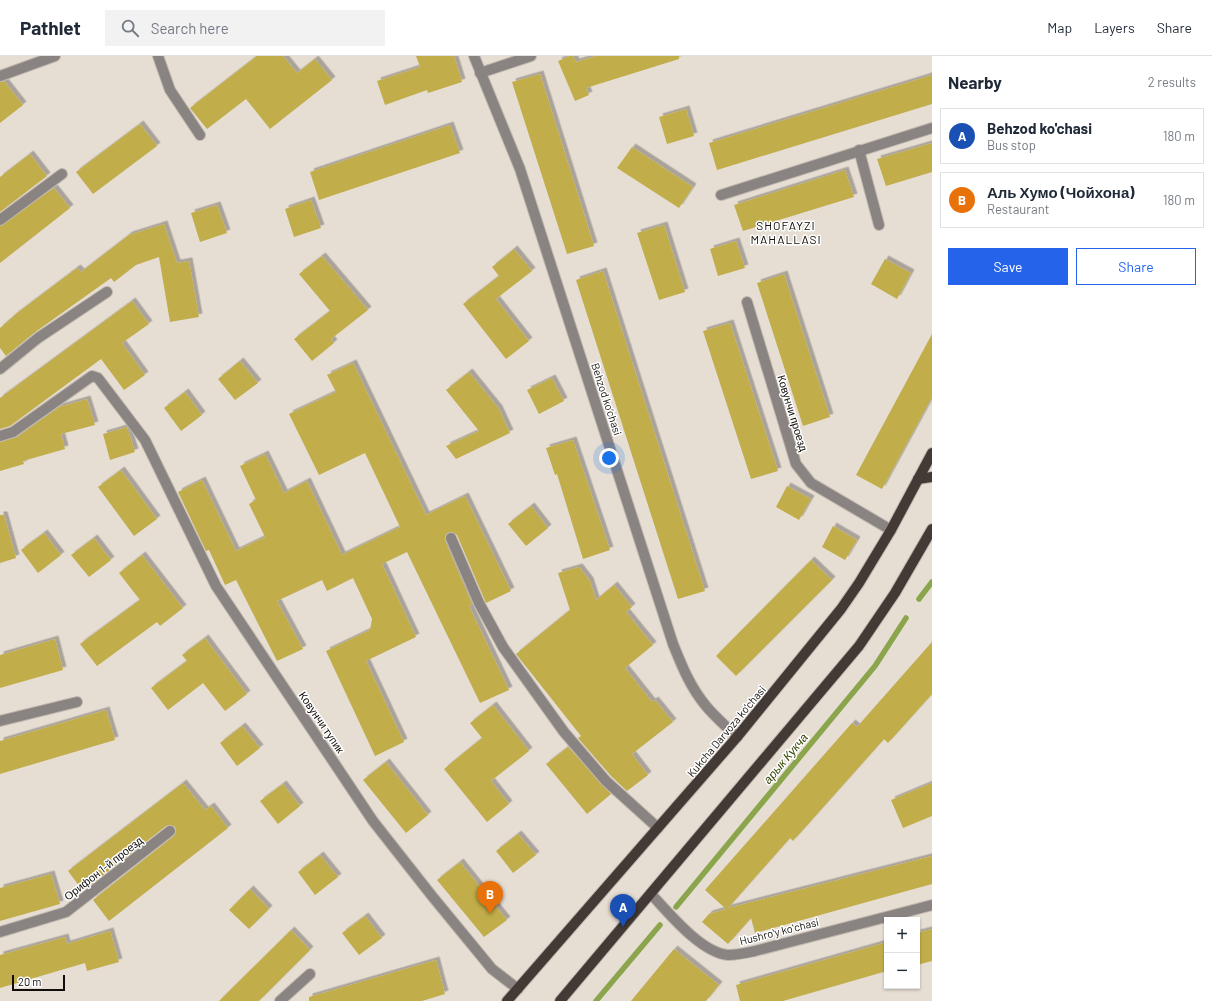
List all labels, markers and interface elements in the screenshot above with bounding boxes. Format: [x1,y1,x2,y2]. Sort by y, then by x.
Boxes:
search box [105,10,385,46]
text: Pathlet [20,16,81,39]
icon: search [119,17,141,39]
text: Search here [151,19,229,37]
text: Map [1047,19,1072,36]
text: Layers [1094,19,1135,36]
text: Share [1157,19,1192,36]
text: Nearby [948,72,1002,92]
text: 2 results [1148,74,1196,90]
text: Behzod ko'chasi [987,119,1092,137]
text: A [958,128,966,144]
text: 180 m [1163,128,1195,144]
text: Bus stop [987,137,1036,153]
text: Аль Хумо (Чойхона) [987,183,1134,201]
text: B [958,192,966,208]
text: 180 m [1163,192,1195,208]
text: Restaurant [987,201,1049,217]
district label: SHOFAYZI MAHALLASI [750,218,822,246]
button: Save [948,248,1068,285]
button: Share [1076,248,1196,285]
street label: Behzod ko‘chasi [589,361,625,437]
street label: Ковунчи проезд [775,373,811,453]
your location [599,448,619,468]
street label: Kukcha Darvoza ko'chasi [684,683,768,779]
street label: Ковунчи тупик [297,689,347,755]
water label: арык Кукча [760,730,811,787]
street label: Орифон 1-й проезд [61,833,145,903]
pin: B [477,881,503,914]
pin: A [610,894,636,927]
street label: Hushroʻy koʻchasi [738,915,820,947]
map controls [884,917,920,989]
button: + [884,917,920,953]
button: − [884,953,920,989]
scale bar [12,973,65,992]
text: 20 m [18,975,41,988]

